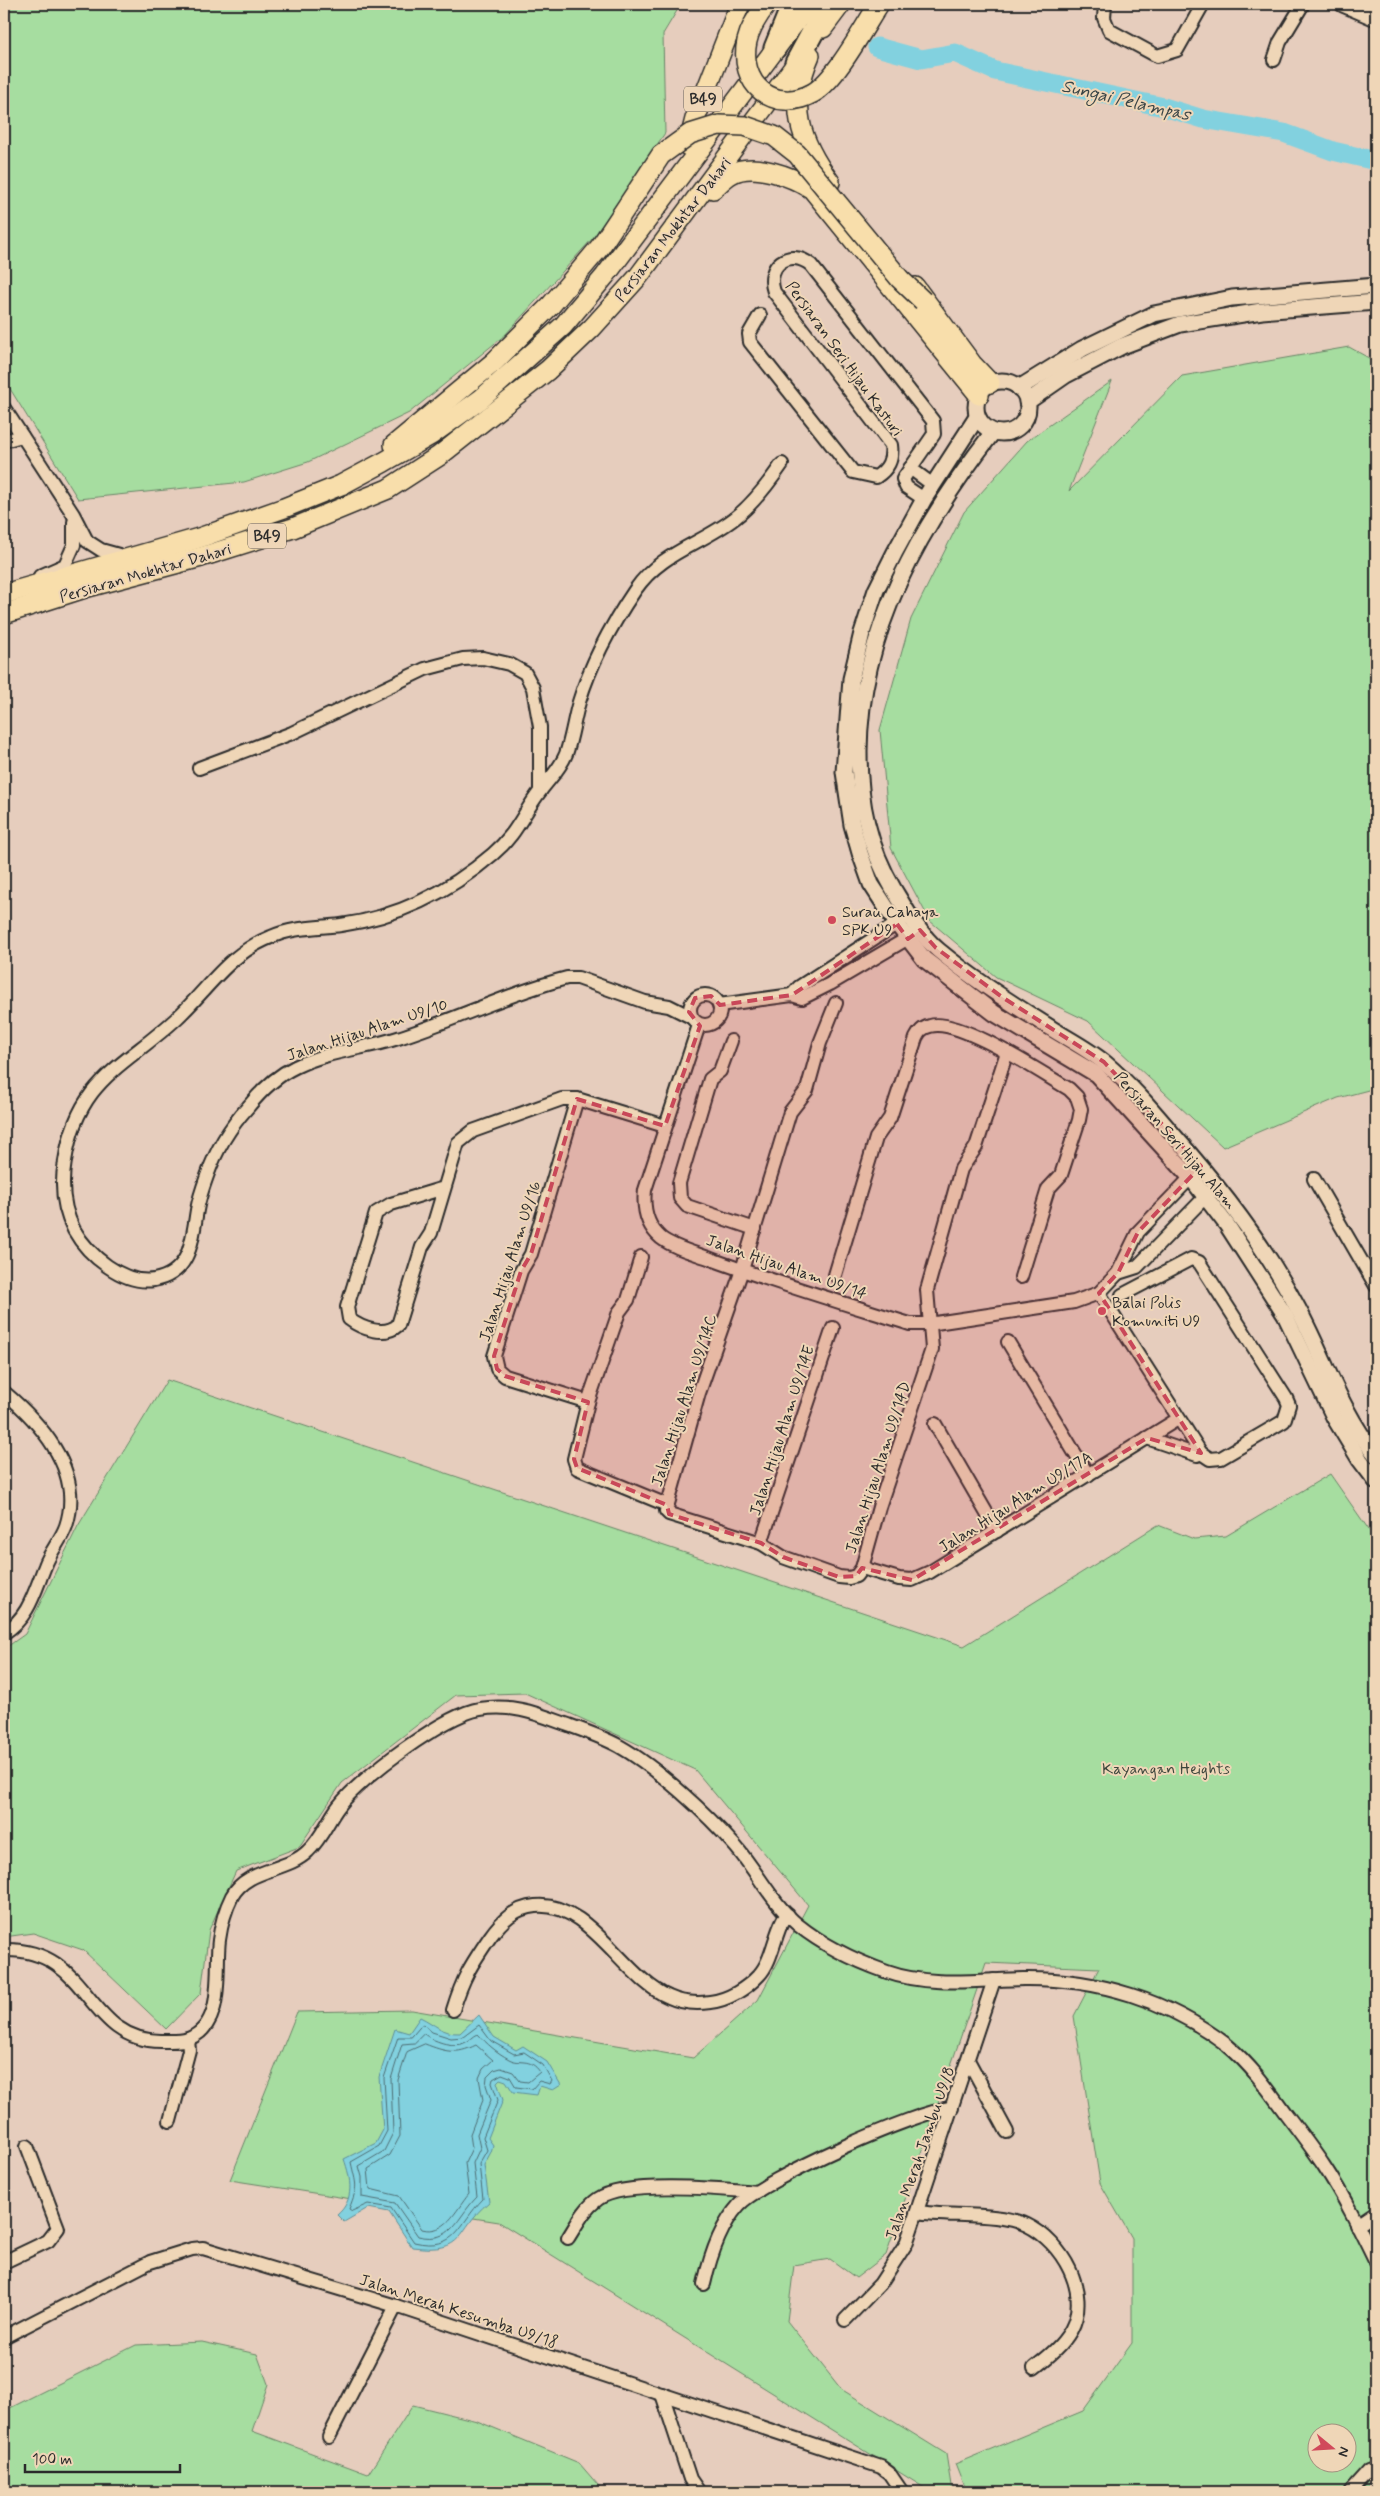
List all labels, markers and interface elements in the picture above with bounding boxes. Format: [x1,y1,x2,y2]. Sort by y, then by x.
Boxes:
water label: Sungai Pelampas [1059,75,1194,130]
road number: B49 [684,86,722,112]
street label: Persiaran Mokhtar Dahari [610,153,736,306]
street label: Persiaran Seri Hijau Kasturi [780,277,907,441]
road number: B49 [248,524,286,548]
street label: Persiaran Mokhtar Dahari [57,539,234,608]
place label: Surau Cahaya SPK U9 [842,902,939,941]
marker: Surau Cahaya SPK U9 [826,914,838,926]
street label: Jalan Hijau Alam U9/10 [284,994,451,1066]
street label: Persiaran Seri Hijau Alam [1109,1068,1241,1214]
street label: Jalan Hijau Alam U9/16 [475,1178,546,1344]
street label: Jalan Hijau Alam U9/14 [703,1230,870,1305]
place label: Balai Polis Komuniti U9 [1112,1293,1201,1332]
marker: Balai Polis Komuniti U9 [1096,1305,1108,1317]
street label: Jalan Hijau Alam U9/14C [647,1312,722,1489]
street label: Jalan Hijau Alam U9/14E [745,1343,820,1518]
street label: Jalan Hijau Alam U9/14D [841,1379,916,1556]
street label: Jalan Hijau Alam U9/17A [935,1446,1097,1558]
park label: Kayangan Heights [1102,1759,1230,1780]
street label: Jalan Merah Jambu U9/8 [881,2064,960,2243]
street label: Jalan Merah Kesumba U9/18 [357,2269,560,2353]
north arrow [1308,2424,1358,2474]
scale bar [25,2441,180,2473]
text: N [1333,2444,1353,2459]
text: 100 m [32,2450,72,2470]

